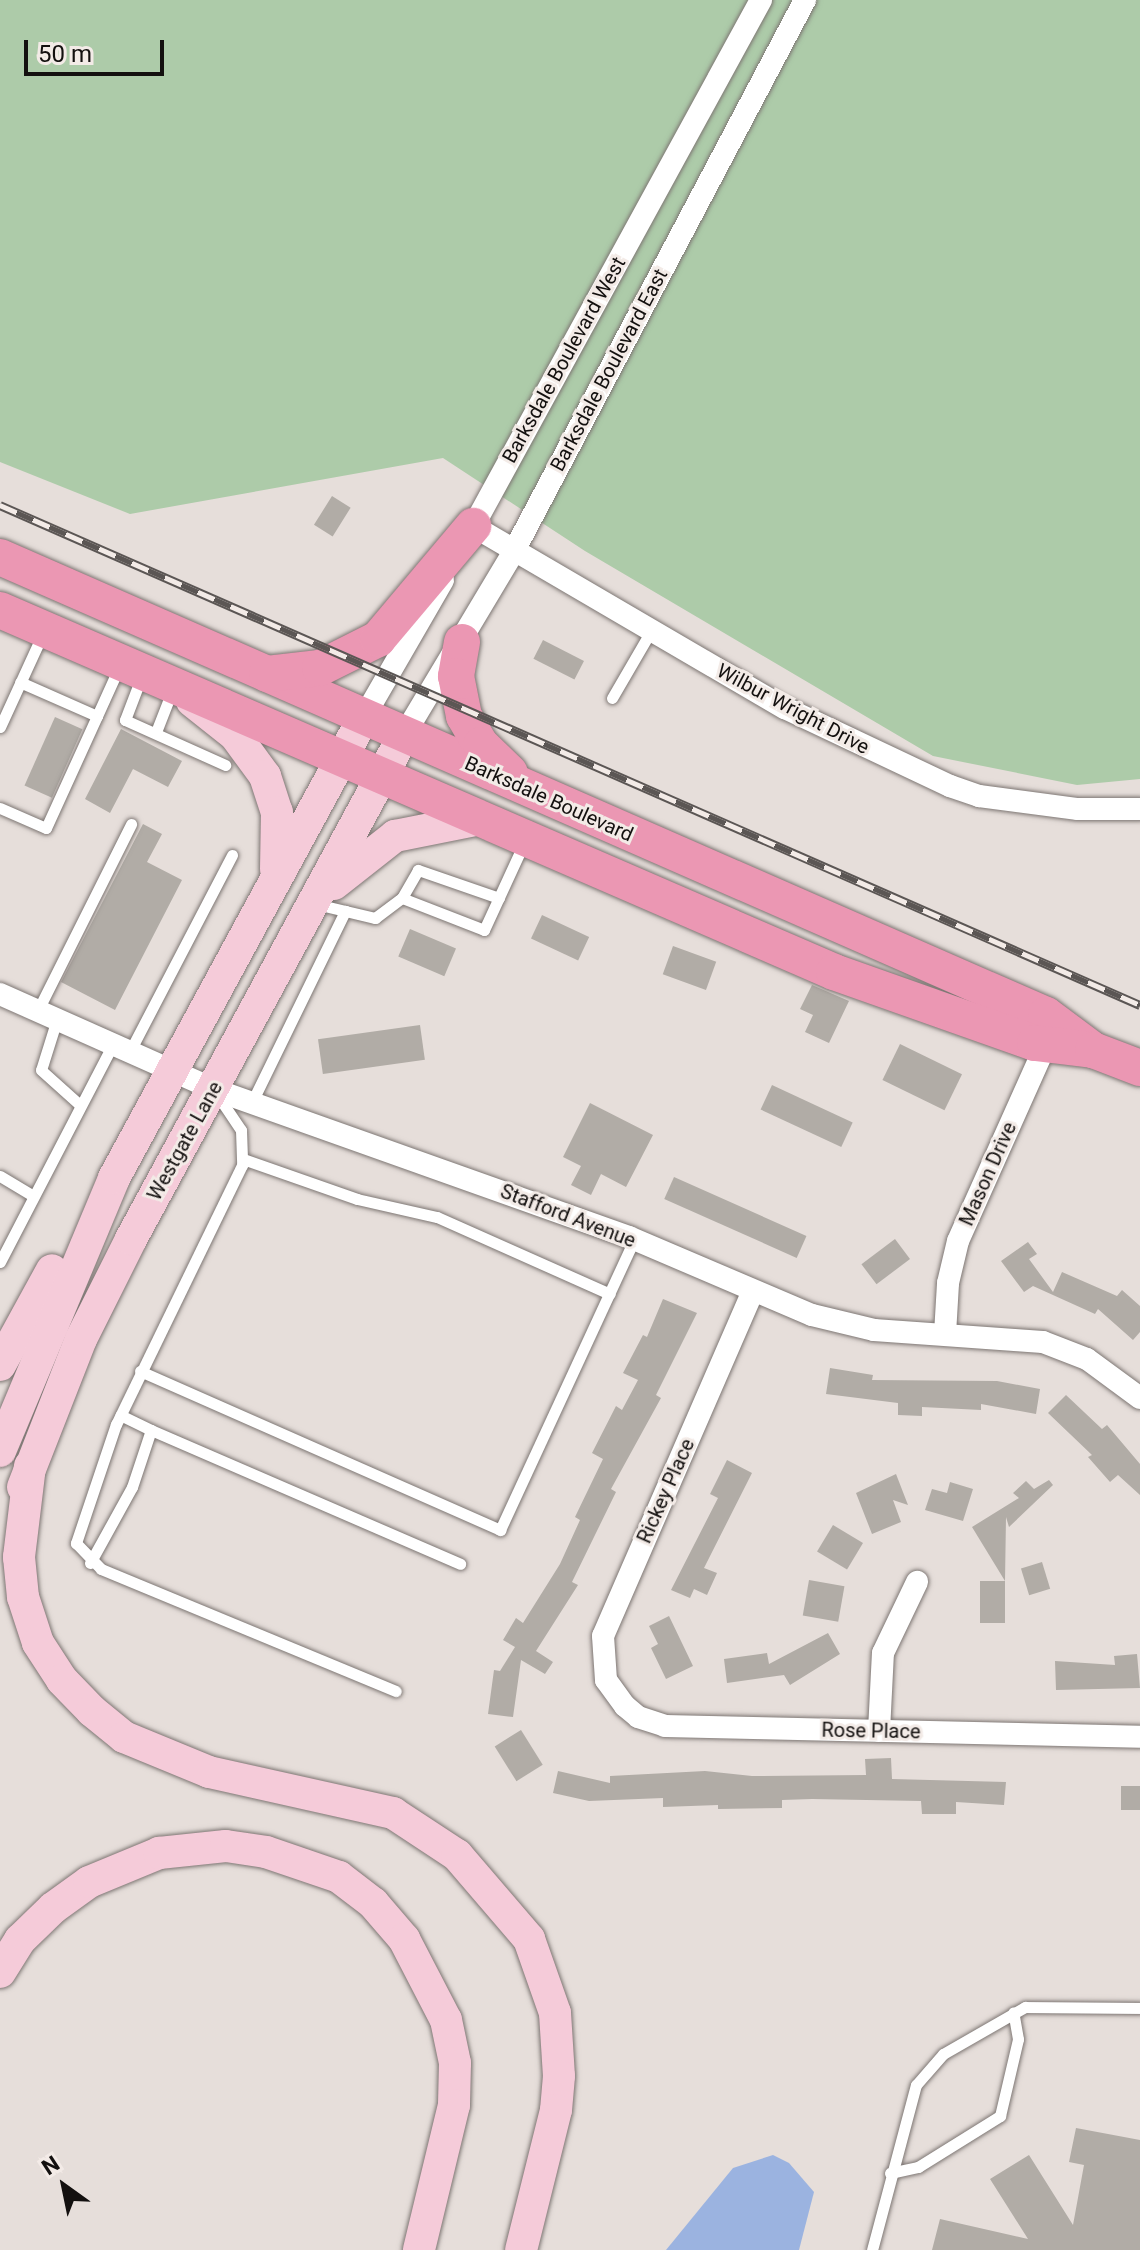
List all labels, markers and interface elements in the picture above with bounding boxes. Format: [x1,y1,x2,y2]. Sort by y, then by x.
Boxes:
scale bar [28,24,168,74]
text: 50 m [38,40,92,68]
street label: Barksdale Boulevard West [497,253,631,467]
street label: Barksdale Boulevard East [545,265,673,475]
street label: Wilbur Wright Drive [713,659,873,759]
street label: Barksdale Boulevard [461,751,637,847]
street label: Westgate Lane [142,1077,228,1205]
street label: Mason Drive [954,1118,1022,1230]
street label: Stafford Avenue [497,1179,639,1253]
street label: Rickey Place [632,1435,700,1547]
street label: Rose Place [821,1718,921,1744]
north arrow [24,2146,104,2226]
text: N [37,2151,64,2180]

